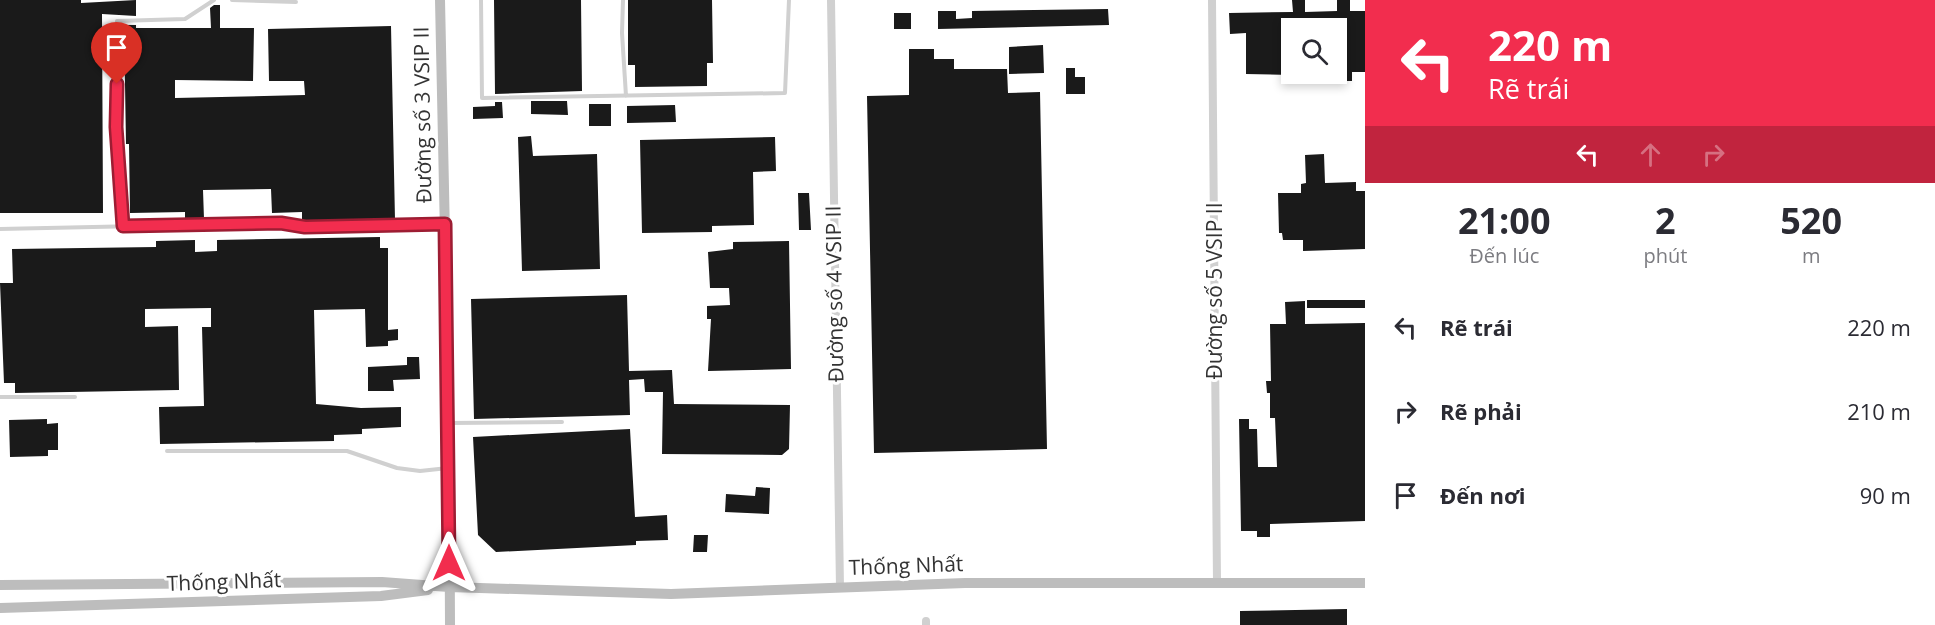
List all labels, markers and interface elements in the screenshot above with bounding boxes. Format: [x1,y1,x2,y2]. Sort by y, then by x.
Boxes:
text: 220 m [1488,16,1612,73]
map controls [1281,18,1347,84]
button: search [1281,18,1347,84]
pin [91,22,142,84]
icon: left [1389,24,1467,102]
street label: Đường số 3 VSIP II [406,26,438,204]
icon: arrive [100,31,133,64]
text: Rẽ trái [1488,70,1569,107]
icon: left [1571,138,1604,171]
icon: ahead [1634,138,1667,171]
icon: right [1697,138,1730,171]
text: 21:00 [1458,196,1551,245]
text: 2 [1655,196,1676,245]
text: 520 [1780,196,1842,245]
street label: Đường số 5 VSIP II [1200,203,1228,380]
street label: Đường số 4 VSIP II [818,205,850,383]
text: Đến lúc [1469,242,1539,269]
text: phút [1643,242,1687,269]
text: m [1802,242,1820,269]
icon: left [1389,311,1422,344]
text: Rẽ trái [1440,312,1513,342]
text: 220 m [1847,312,1911,342]
icon: right [1389,395,1422,428]
text: Rẽ phải [1440,396,1522,426]
text: 210 m [1847,396,1911,426]
icon: arrive [1389,479,1422,512]
text: Đến nơi [1440,480,1526,510]
text: 90 m [1860,480,1911,510]
position arrow [417,531,481,595]
street label: Thống Nhất [848,549,964,581]
street label: Thống Nhất [166,565,282,597]

